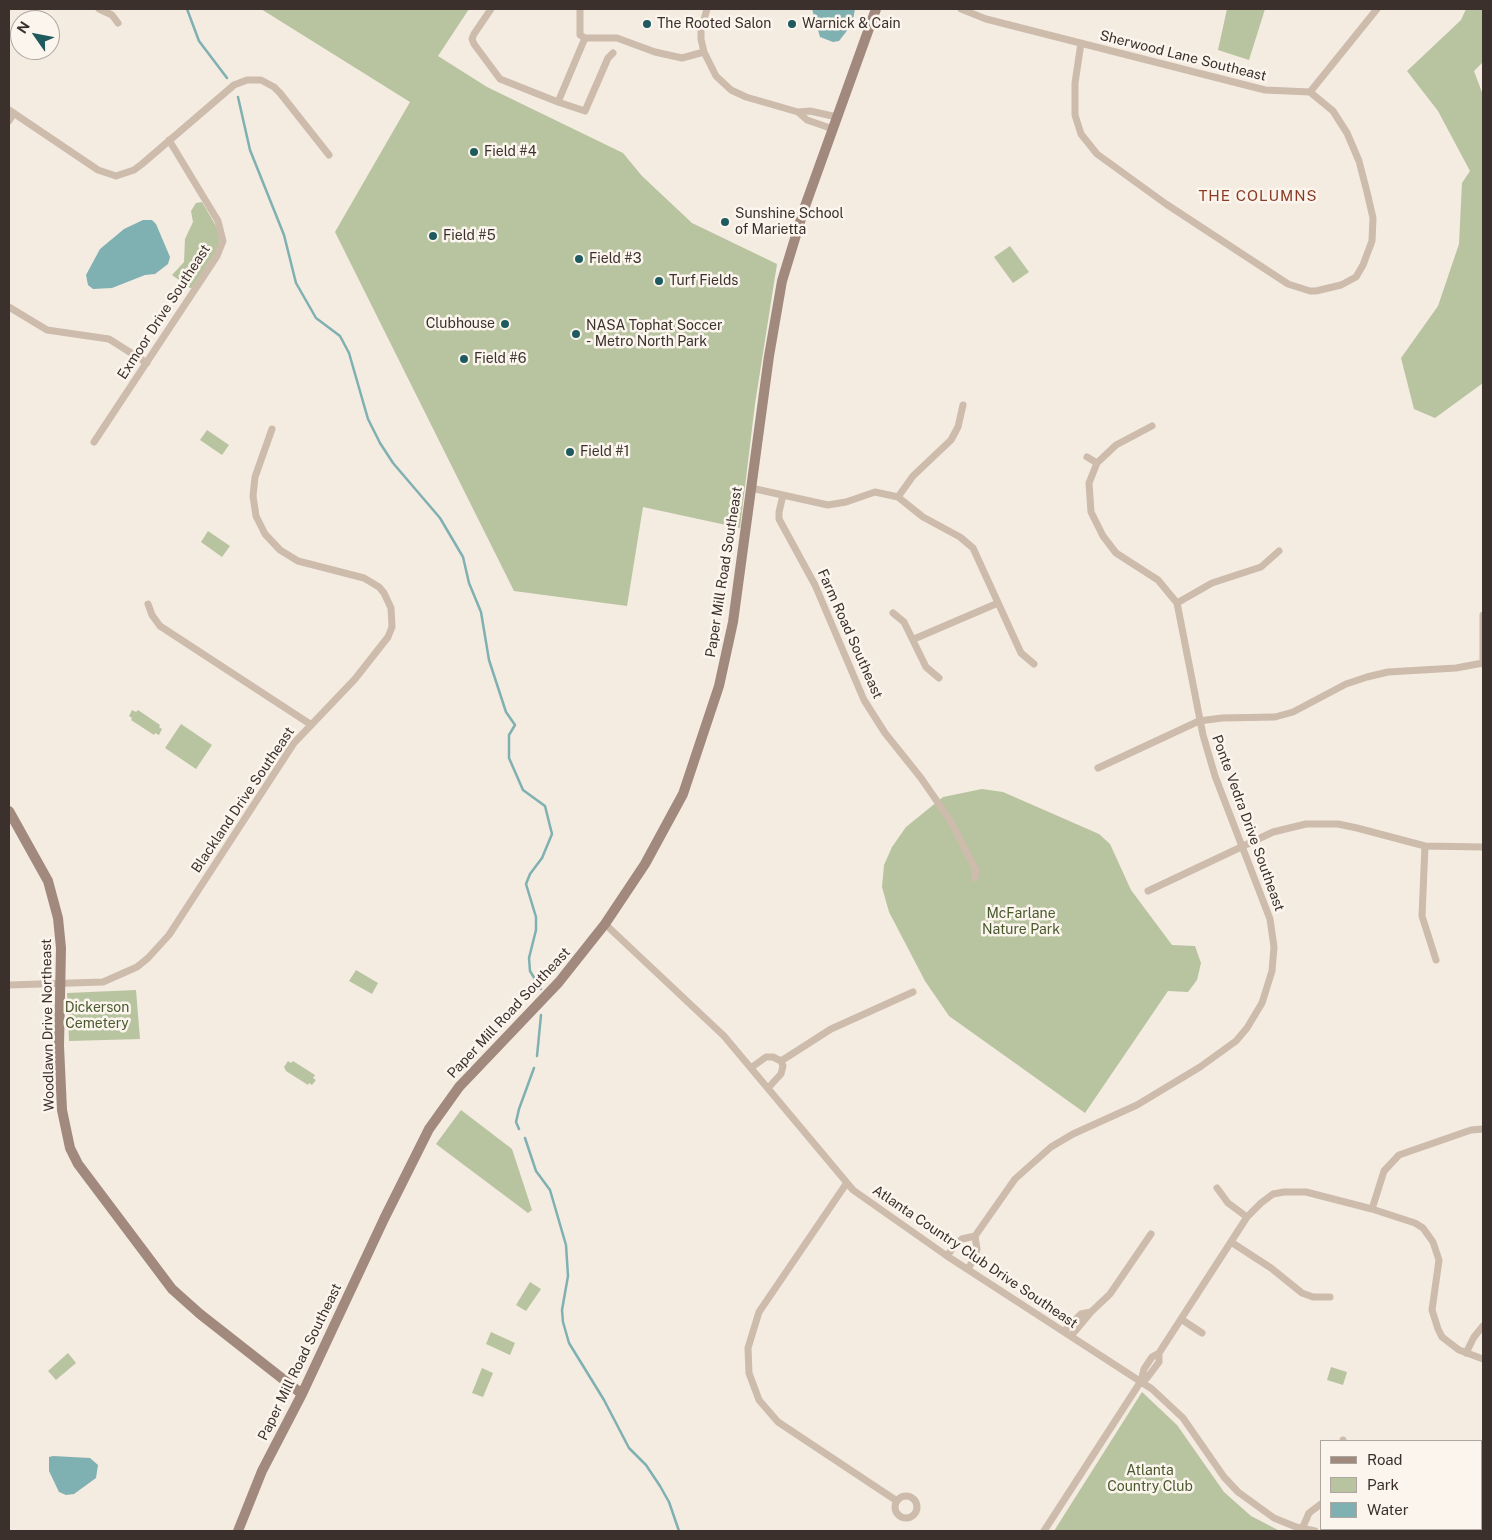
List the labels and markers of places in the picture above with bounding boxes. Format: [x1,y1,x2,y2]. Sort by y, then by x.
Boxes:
place label: The Rooted Salon [657,16,771,32]
place label: Warnick & Cain [802,16,901,32]
marker: The Rooted Salon [641,18,653,30]
marker: Warnick & Cain [786,18,798,30]
place label: Field #4 [484,144,537,160]
marker: Field #4 [468,146,480,158]
place label: Sunshine School of Marietta [735,206,844,238]
marker: Sunshine School of Marietta [719,216,731,228]
place label: Field #5 [443,228,496,244]
marker: Field #5 [427,230,439,242]
place label: Field #3 [589,251,642,267]
marker: Field #3 [573,253,585,265]
place label: Turf Fields [669,273,738,289]
marker: Turf Fields [653,275,665,287]
place label: Clubhouse [426,316,495,332]
marker: Clubhouse [499,318,511,330]
place label: NASA Tophat Soccer - Metro North Park [586,318,723,351]
marker: NASA Tophat Soccer - Metro North Park [570,328,582,340]
place label: Field #6 [474,351,527,367]
marker: Field #6 [458,353,470,365]
place label: Field #1 [580,444,629,460]
marker: Field #1 [564,446,576,458]

